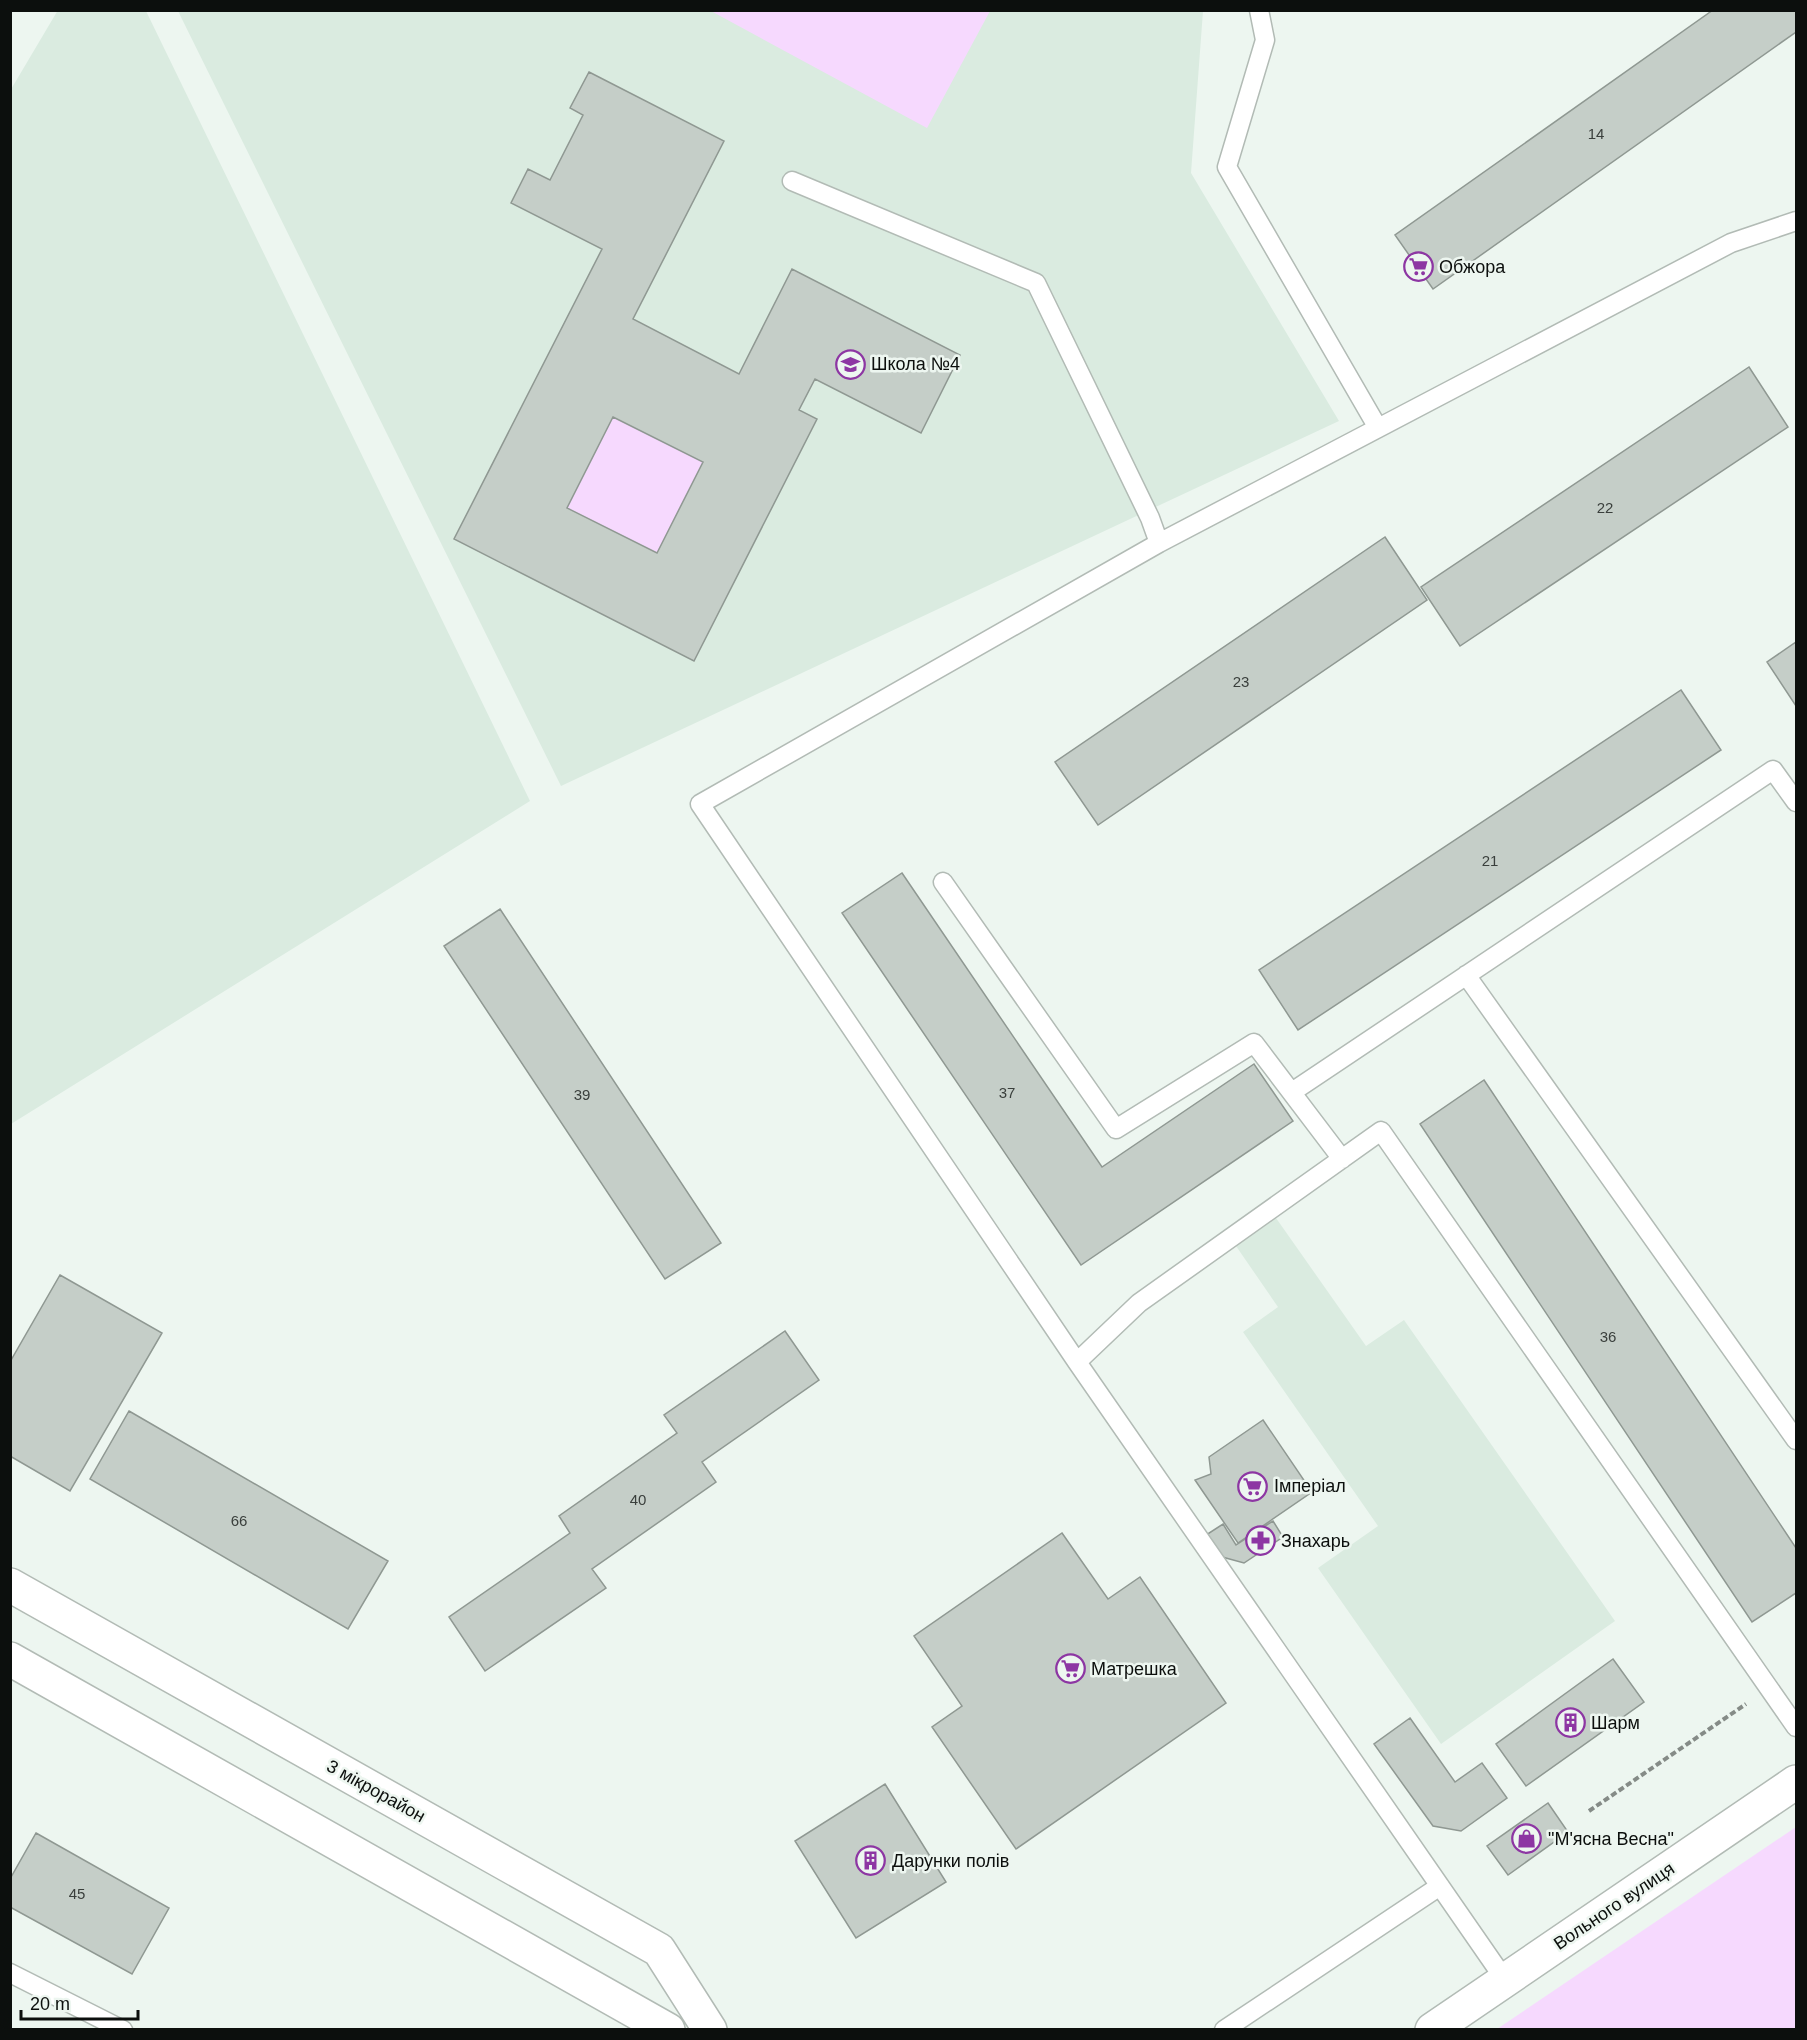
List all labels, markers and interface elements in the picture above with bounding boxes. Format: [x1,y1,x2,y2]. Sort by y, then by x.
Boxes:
house number: 14 [1588,125,1604,142]
supermarket icon: Обжора [1402,251,1434,283]
place label: Обжора [1439,257,1506,277]
school or university icon: Школа №4 [834,348,866,380]
place label: Школа №4 [871,354,960,374]
house number: 22 [1597,499,1613,516]
house number: 23 [1233,673,1249,690]
house number: 21 [1482,852,1498,869]
house number: 37 [999,1084,1015,1101]
house number: 39 [574,1086,590,1103]
house number: 36 [1600,1328,1616,1345]
supermarket icon: Імперіал [1237,1470,1269,1502]
place label: Імперіал [1274,1476,1346,1496]
house number: 40 [630,1491,646,1508]
house number: 66 [231,1512,247,1529]
pharmacy icon: Знахарь [1244,1525,1276,1557]
place label: Знахарь [1281,1531,1350,1551]
supermarket icon: Матрешка [1054,1653,1086,1685]
place label: Матрешка [1091,1659,1178,1679]
building icon: Шарм [1554,1707,1586,1739]
place label: Шарм [1591,1713,1640,1733]
street label: 3 мікрорайон [323,1756,429,1826]
shop icon: "М'ясна Весна" [1511,1823,1543,1855]
place label: "М'ясна Весна" [1548,1829,1674,1849]
building icon: Дарунки полів [855,1845,887,1877]
place label: Дарунки полів [892,1851,1009,1871]
street label: Вольного вулиця [1550,1858,1678,1954]
house number: 45 [69,1885,85,1902]
scale bar [21,1983,138,2021]
text: 20 m [30,1994,70,2014]

